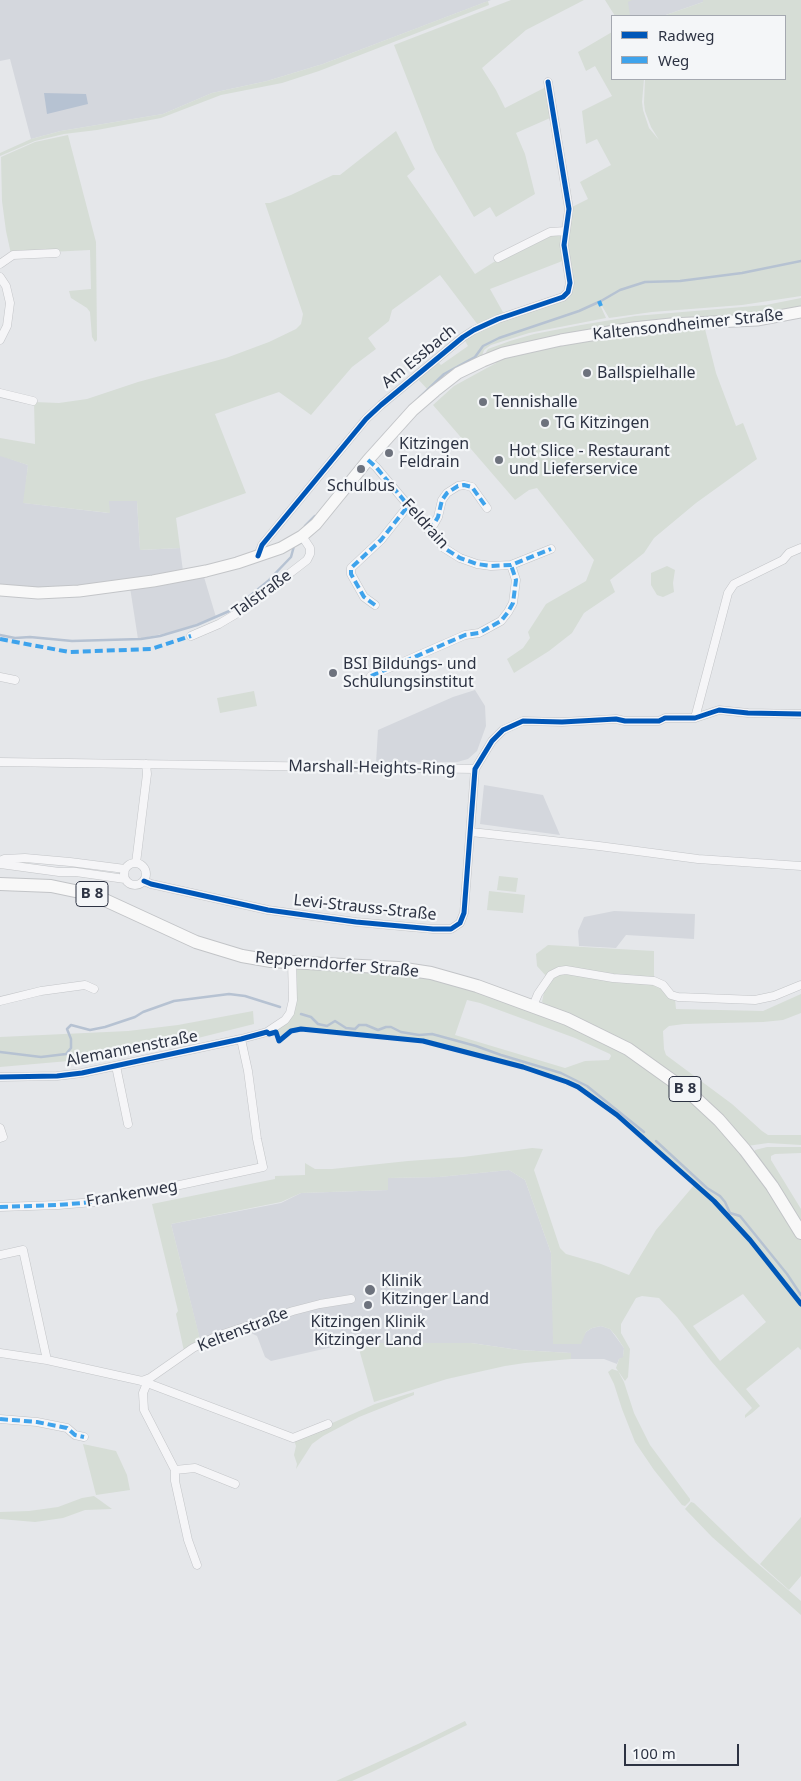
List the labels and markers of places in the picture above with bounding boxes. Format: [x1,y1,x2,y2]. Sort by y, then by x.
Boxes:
place label: Ballspielhalle [597,363,696,383]
marker: Ballspielhalle [581,367,593,379]
place label: Tennishalle [493,392,578,412]
marker: Tennishalle [477,396,489,408]
place label: TG Kitzingen [555,413,649,433]
marker: TG Kitzingen [539,417,551,429]
place label: Kitzingen Feldrain [399,434,469,472]
place label: Hot Slice - Restaurant und Lieferservice [509,441,670,479]
marker: Kitzingen Feldrain [383,447,395,459]
marker: Hot Slice - Restaurant und Lieferservice [493,454,505,466]
marker: Schulbus [355,463,367,475]
place label: Schulbus [327,476,395,496]
place label: BSI Bildungs- und Schulungsinstitut [343,654,476,692]
marker: BSI Bildungs- und Schulungsinstitut [327,667,339,679]
place label: Klinik Kitzinger Land [381,1271,489,1309]
marker: Klinik Kitzinger Land [363,1283,377,1297]
marker: Kitzingen Klinik Kitzinger Land [362,1299,374,1311]
place label: Kitzingen Klinik Kitzinger Land [311,1312,425,1350]

